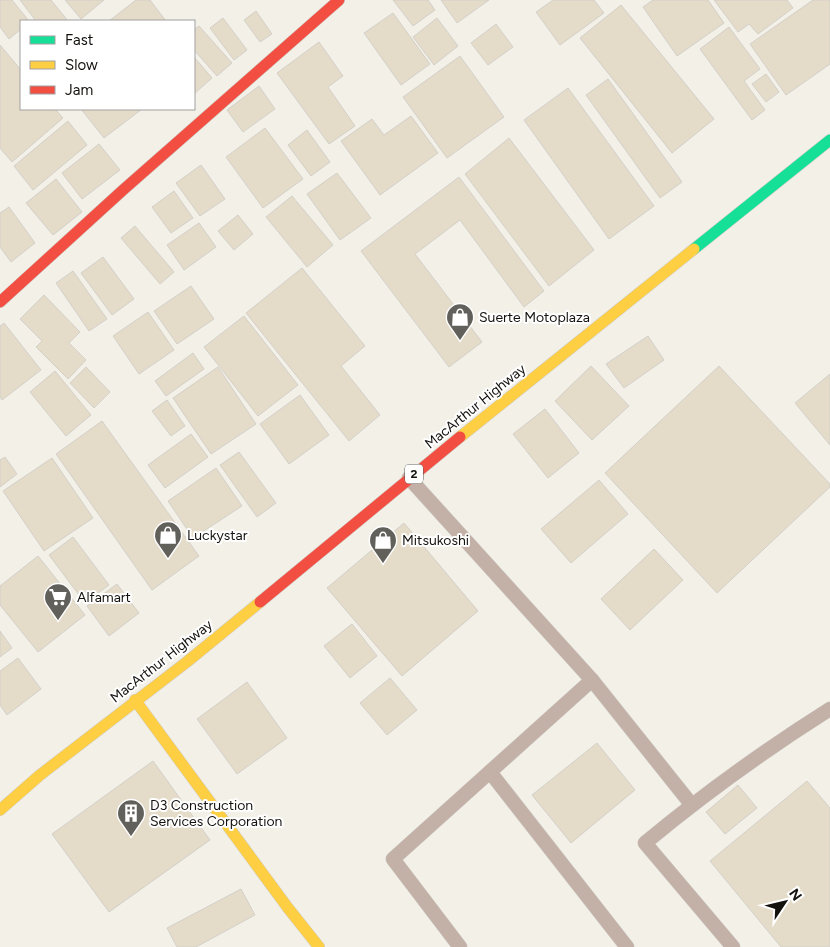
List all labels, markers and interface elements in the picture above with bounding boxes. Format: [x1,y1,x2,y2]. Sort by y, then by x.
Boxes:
legend [20,20,195,110]
text: Fast [65,31,94,49]
text: Slow [65,56,98,74]
text: Jam [65,81,93,99]
shop icon: Suerte Motoplaza [445,302,475,341]
place label: Suerte Motoplaza [479,309,590,326]
street label: MacArthur Highway [421,360,530,452]
road number: 2 [405,464,423,484]
shop icon: Luckystar [153,520,183,559]
shop icon: Mitsukoshi [368,525,398,564]
place label: Luckystar [187,527,248,544]
place label: Mitsukoshi [402,532,469,549]
supermarket icon: Alfamart [43,582,73,621]
place label: Alfamart [77,589,131,606]
street label: MacArthur Highway [107,616,216,707]
place label: D3 Construction Services Corporation [150,797,283,830]
building icon: D3 Construction Services Corporation [116,798,146,837]
north arrow [760,877,810,927]
text: N [785,886,805,904]

